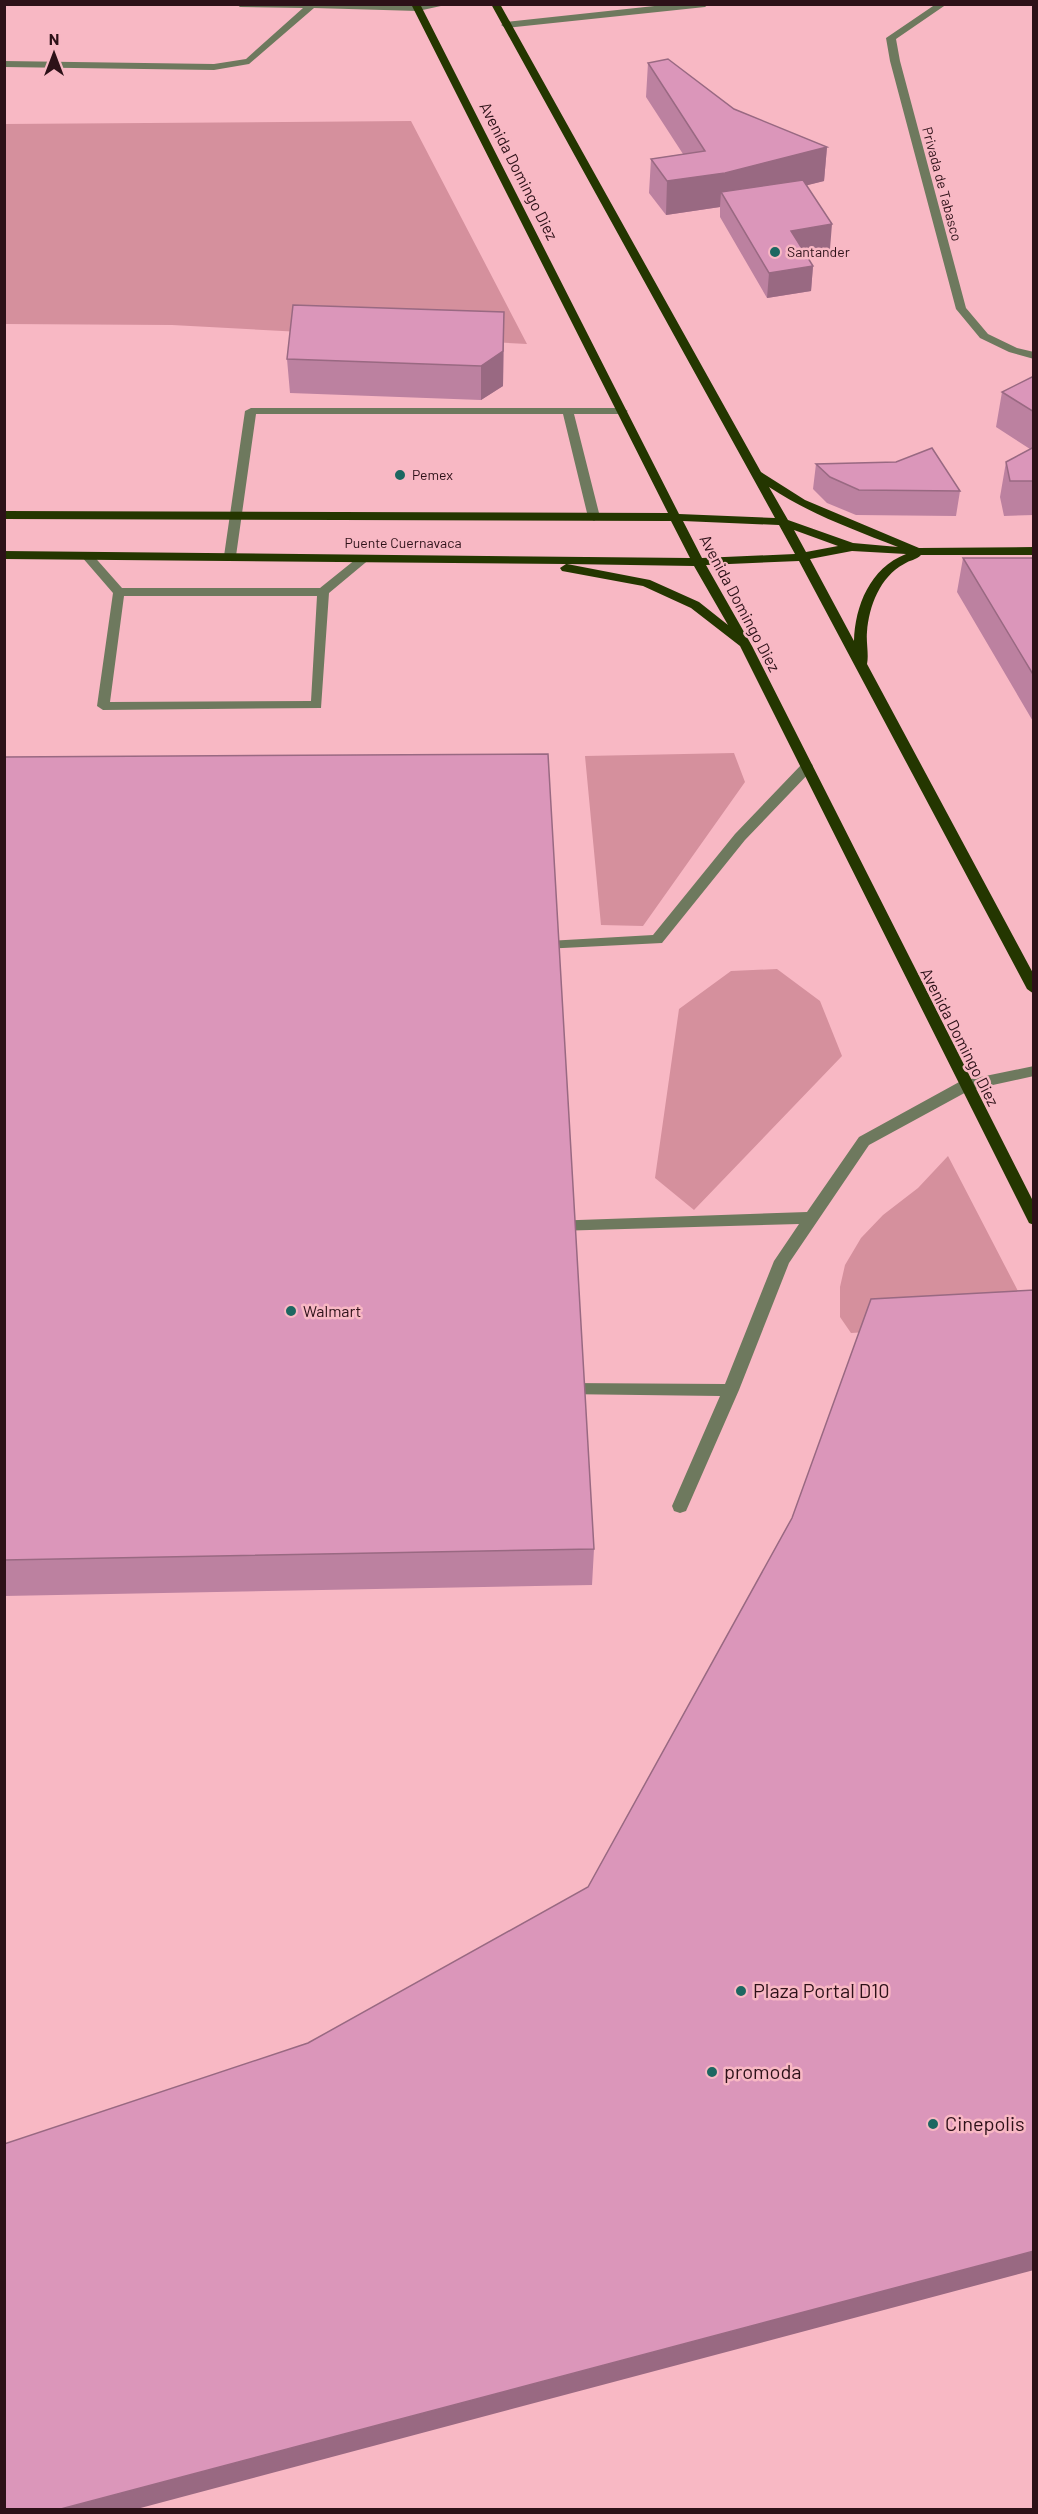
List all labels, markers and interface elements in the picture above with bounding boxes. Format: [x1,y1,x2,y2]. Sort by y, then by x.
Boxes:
north arrow [24,24,84,84]
text: N [49,29,59,48]
street label: Avenida Domingo Diez [476,98,563,243]
street label: Privada de Tabasco [919,125,966,243]
place label: Santander [787,243,850,260]
marker: Santander [768,245,782,259]
place label: Pemex [412,466,453,483]
marker: Pemex [393,468,407,482]
street label: Avenida Domingo Diez [696,531,785,675]
street label: Puente Cuernavaca [344,534,462,551]
street label: Avenida Domingo Diez [917,964,1004,1109]
place label: Walmart [303,1301,361,1320]
marker: Walmart [284,1304,298,1318]
place label: Plaza Portal D10 [753,1978,889,2002]
marker: Plaza Portal D10 [734,1984,748,1998]
place label: promoda [724,2059,802,2083]
marker: promoda [705,2065,719,2079]
place label: Cinepolis [945,2111,1025,2135]
marker: Cinepolis [926,2117,940,2131]

